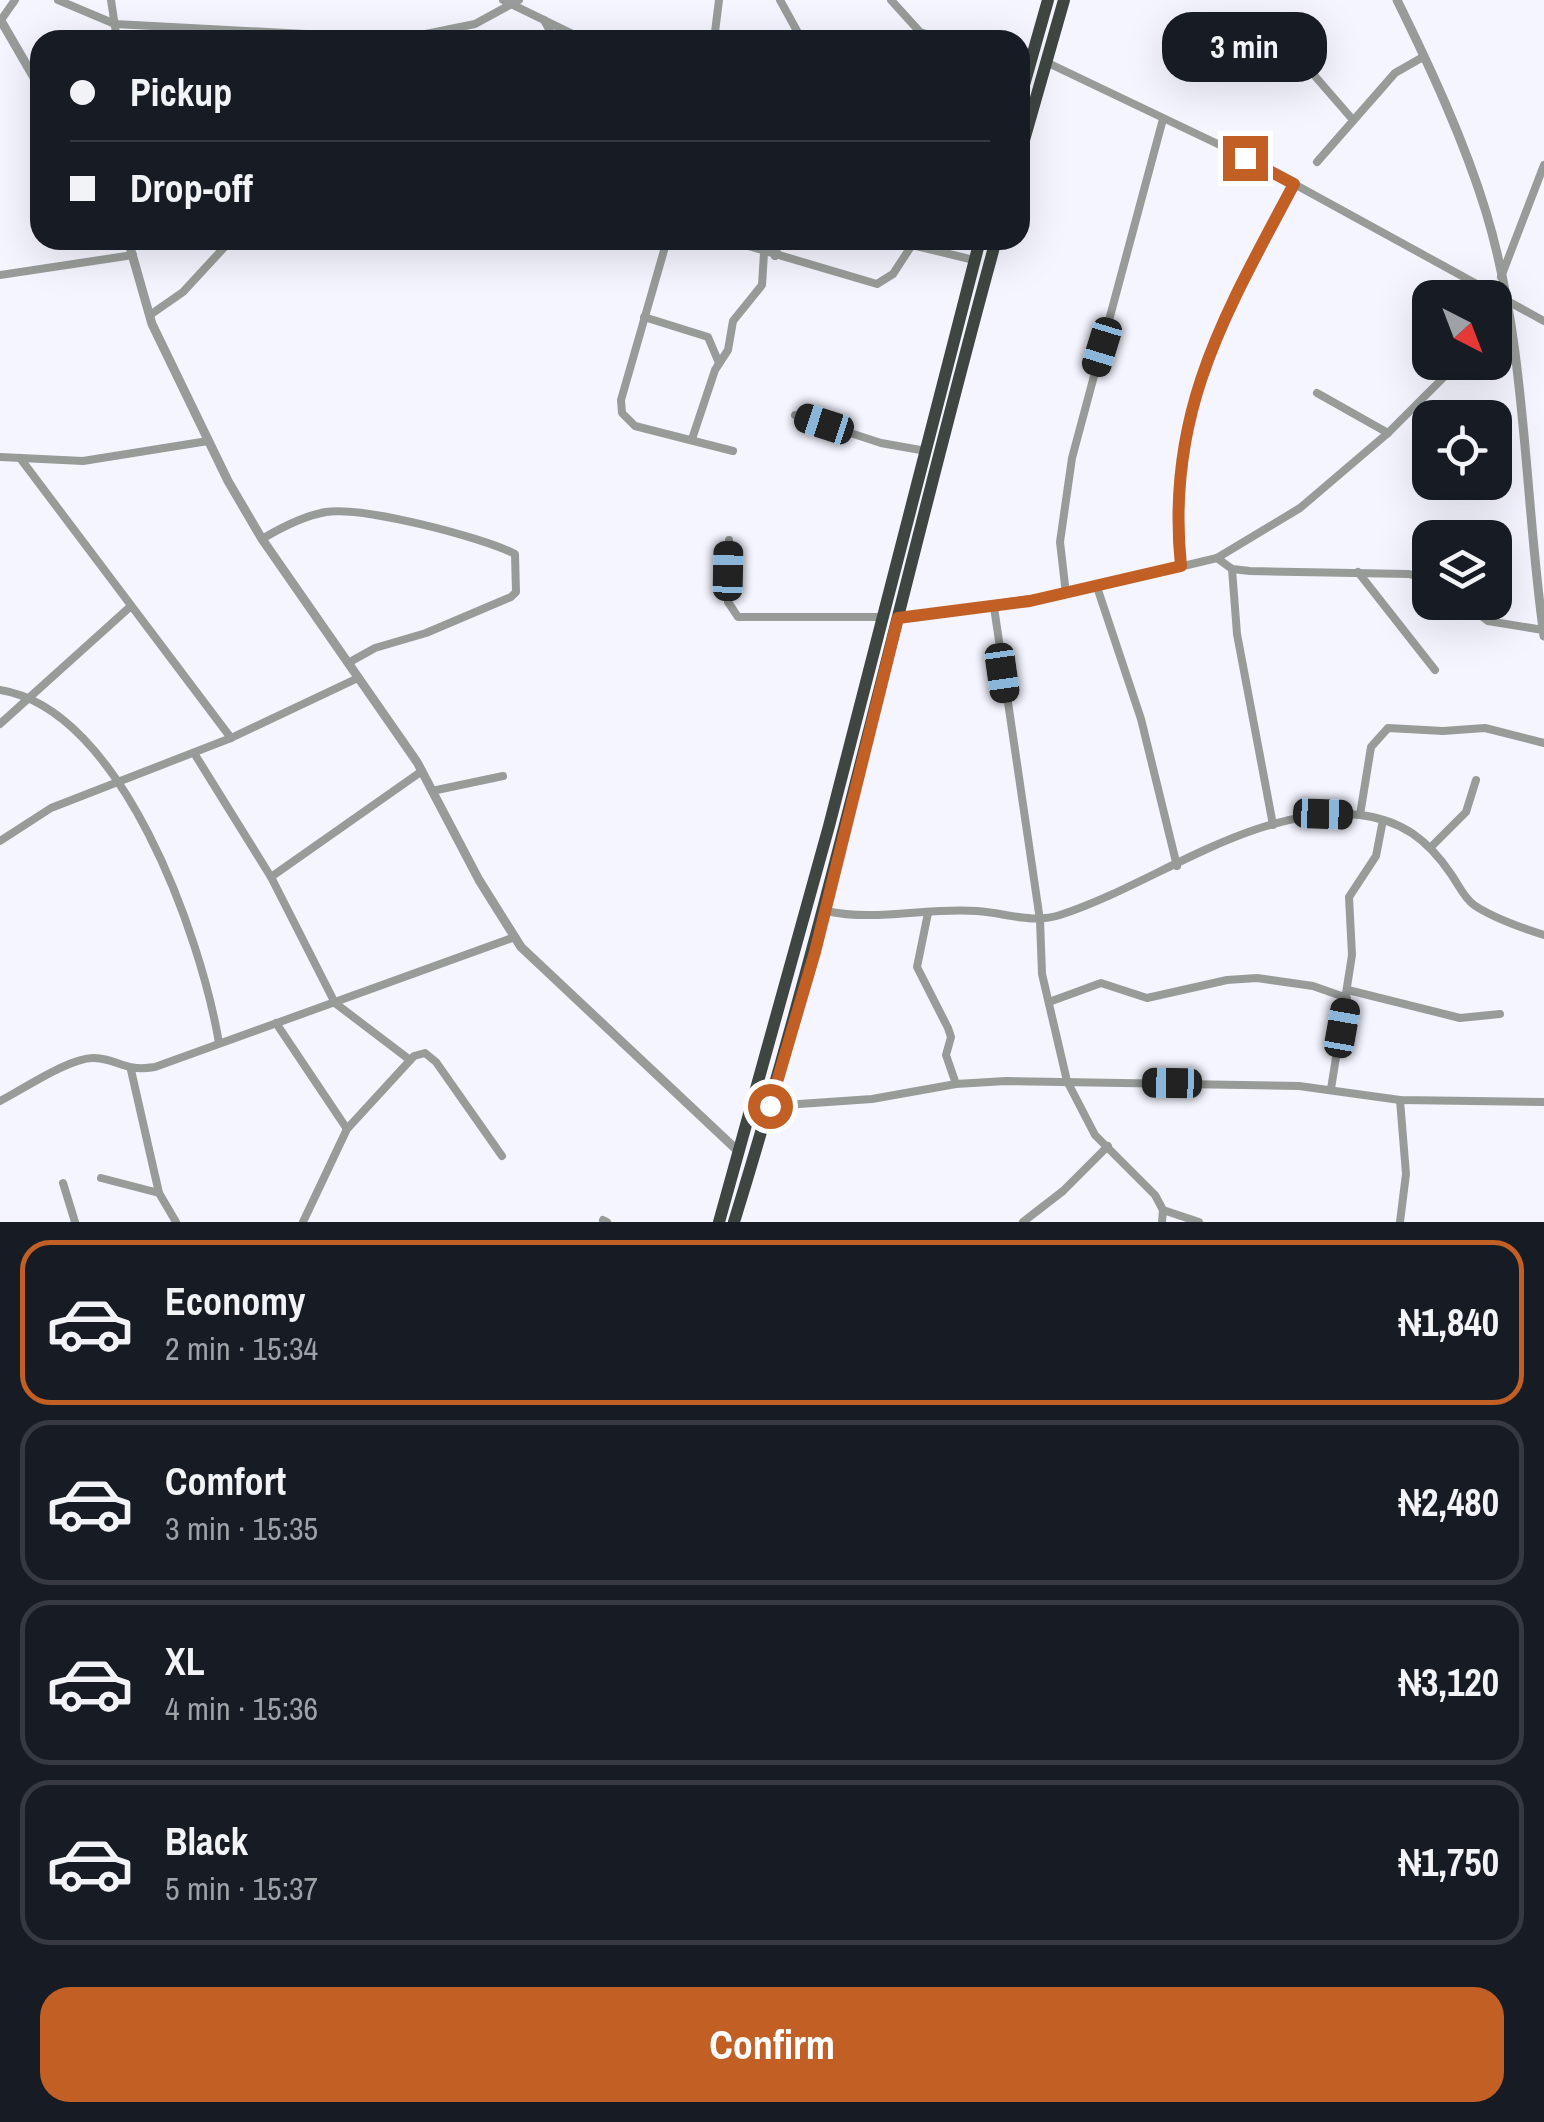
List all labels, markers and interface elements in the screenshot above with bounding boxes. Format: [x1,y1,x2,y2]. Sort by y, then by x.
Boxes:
callout: 3 min [1162,13,1328,83]
text: 3 min [1210,25,1279,68]
text: Pickup [130,67,232,118]
route end [1223,136,1268,181]
text: Drop-off [130,163,253,214]
north arrow [1412,280,1512,380]
map controls [1412,280,1512,620]
car [1079,314,1125,380]
car [791,400,857,448]
button: locate [1412,400,1512,500]
button: layers [1412,520,1512,620]
car [712,541,744,601]
car [983,641,1021,705]
car [1292,798,1354,830]
car [1322,996,1362,1060]
car [1142,1067,1202,1099]
route start [748,1084,793,1129]
text: Economy [165,1276,305,1327]
icon: car [45,1278,135,1368]
text: ₦1,840 [1399,1297,1499,1348]
text: 2 min · 15:34 [165,1327,318,1370]
text: Comfort [165,1456,286,1507]
icon: car [45,1458,135,1548]
text: ₦2,480 [1399,1477,1499,1528]
text: 3 min · 15:35 [165,1507,318,1550]
text: XL [165,1636,205,1687]
icon: car [45,1638,135,1728]
text: ₦3,120 [1399,1657,1499,1708]
text: 4 min · 15:36 [165,1687,318,1730]
text: Black [165,1816,248,1867]
icon: car [45,1818,135,1908]
text: ₦1,750 [1399,1837,1499,1888]
text: 5 min · 15:37 [165,1867,318,1910]
button: Confirm [40,1987,1504,2102]

